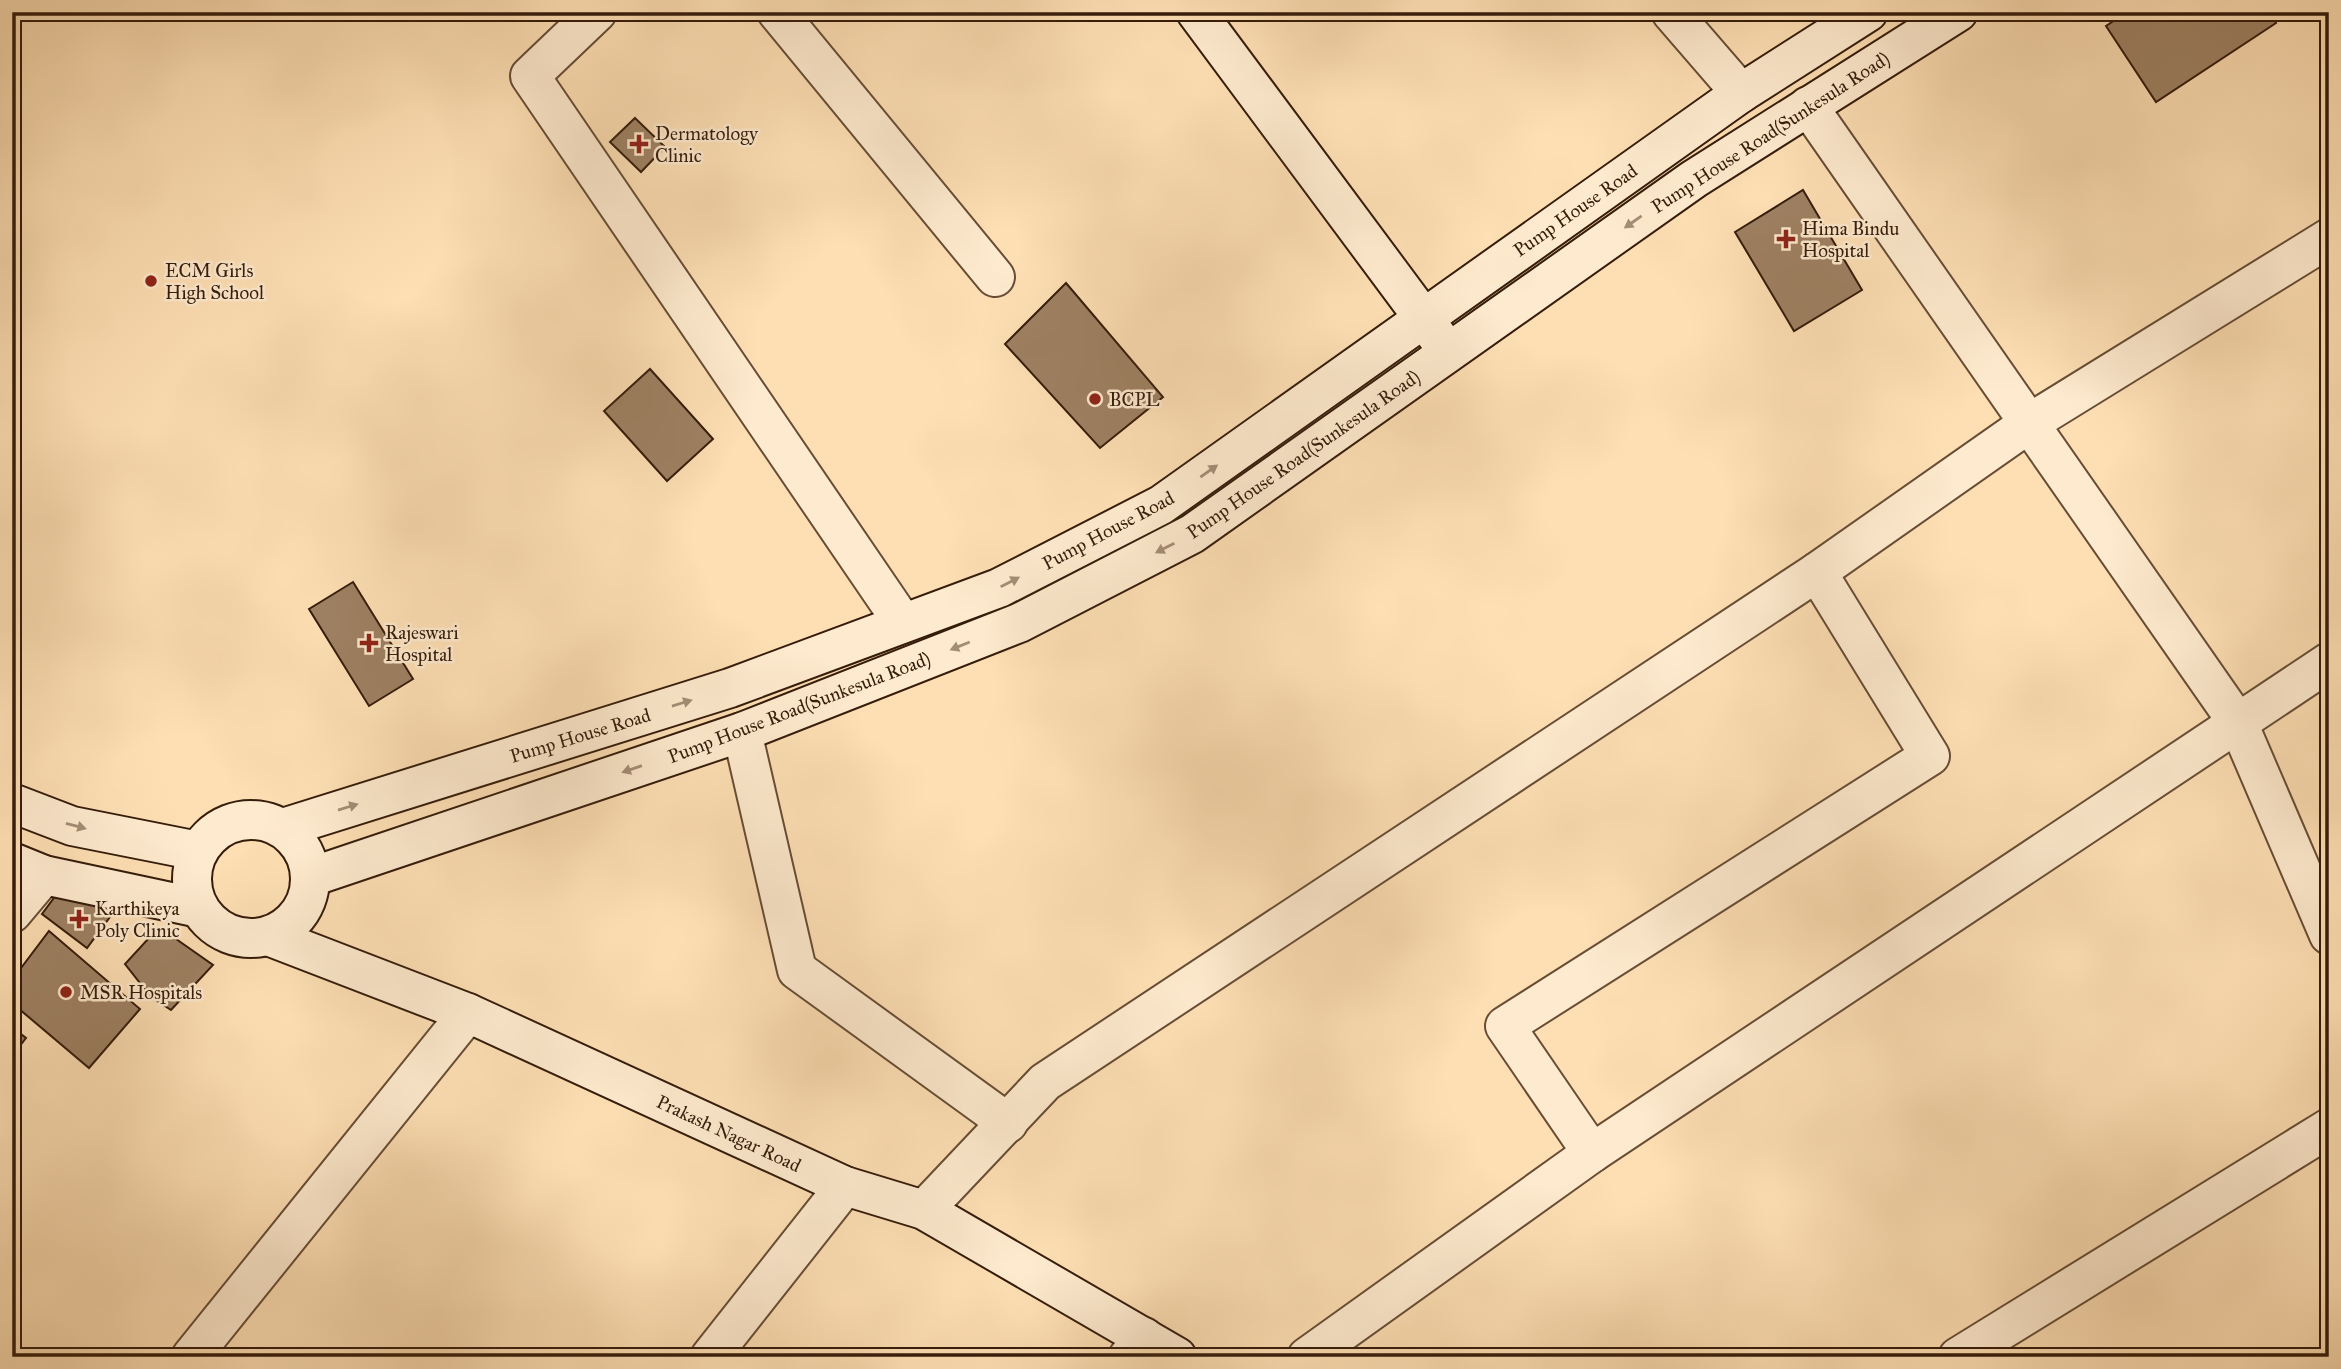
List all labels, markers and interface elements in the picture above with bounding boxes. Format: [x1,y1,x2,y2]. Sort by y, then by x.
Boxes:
street label: Pump House Road(Sunkesula Road) [1647,47,1894,219]
place label: Dermatology Clinic [655,122,759,167]
marker: Dermatology Clinic [629,134,649,154]
street label: Pump House Road [1509,159,1642,262]
one-way arrow [1624,215,1642,229]
place label: Hima Bindu Hospital [1802,217,1899,262]
marker: Hima Bindu Hospital [1776,229,1796,249]
place label: ECM Girls High School [165,259,265,305]
marker: ECM Girls High School [143,273,159,289]
street label: Pump House Road(Sunkesula Road) [1182,365,1425,545]
place label: BCPL [1109,388,1159,411]
marker: BCPL [1087,391,1103,407]
one-way arrow [1200,464,1218,478]
street label: Pump House Road [1038,486,1179,575]
one-way arrow [1155,542,1175,554]
one-way arrow [1000,576,1020,587]
place label: Rajeswari Hospital [385,621,459,666]
marker: Rajeswari Hospital [359,633,379,653]
one-way arrow [949,640,970,651]
street label: Pump House Road(Sunkesula Road) [665,647,934,769]
one-way arrow [672,697,693,707]
street label: Pump House Road [507,703,654,768]
one-way arrow [622,764,643,775]
one-way arrow [338,802,359,812]
one-way arrow [66,821,88,832]
place label: Karthikeya Poly Clinic [95,897,180,942]
marker: Karthikeya Poly Clinic [69,909,89,929]
place label: MSR Hospitals [80,981,202,1004]
marker: MSR Hospitals [58,984,74,1000]
street label: Prakash Nagar Road [653,1090,805,1178]

